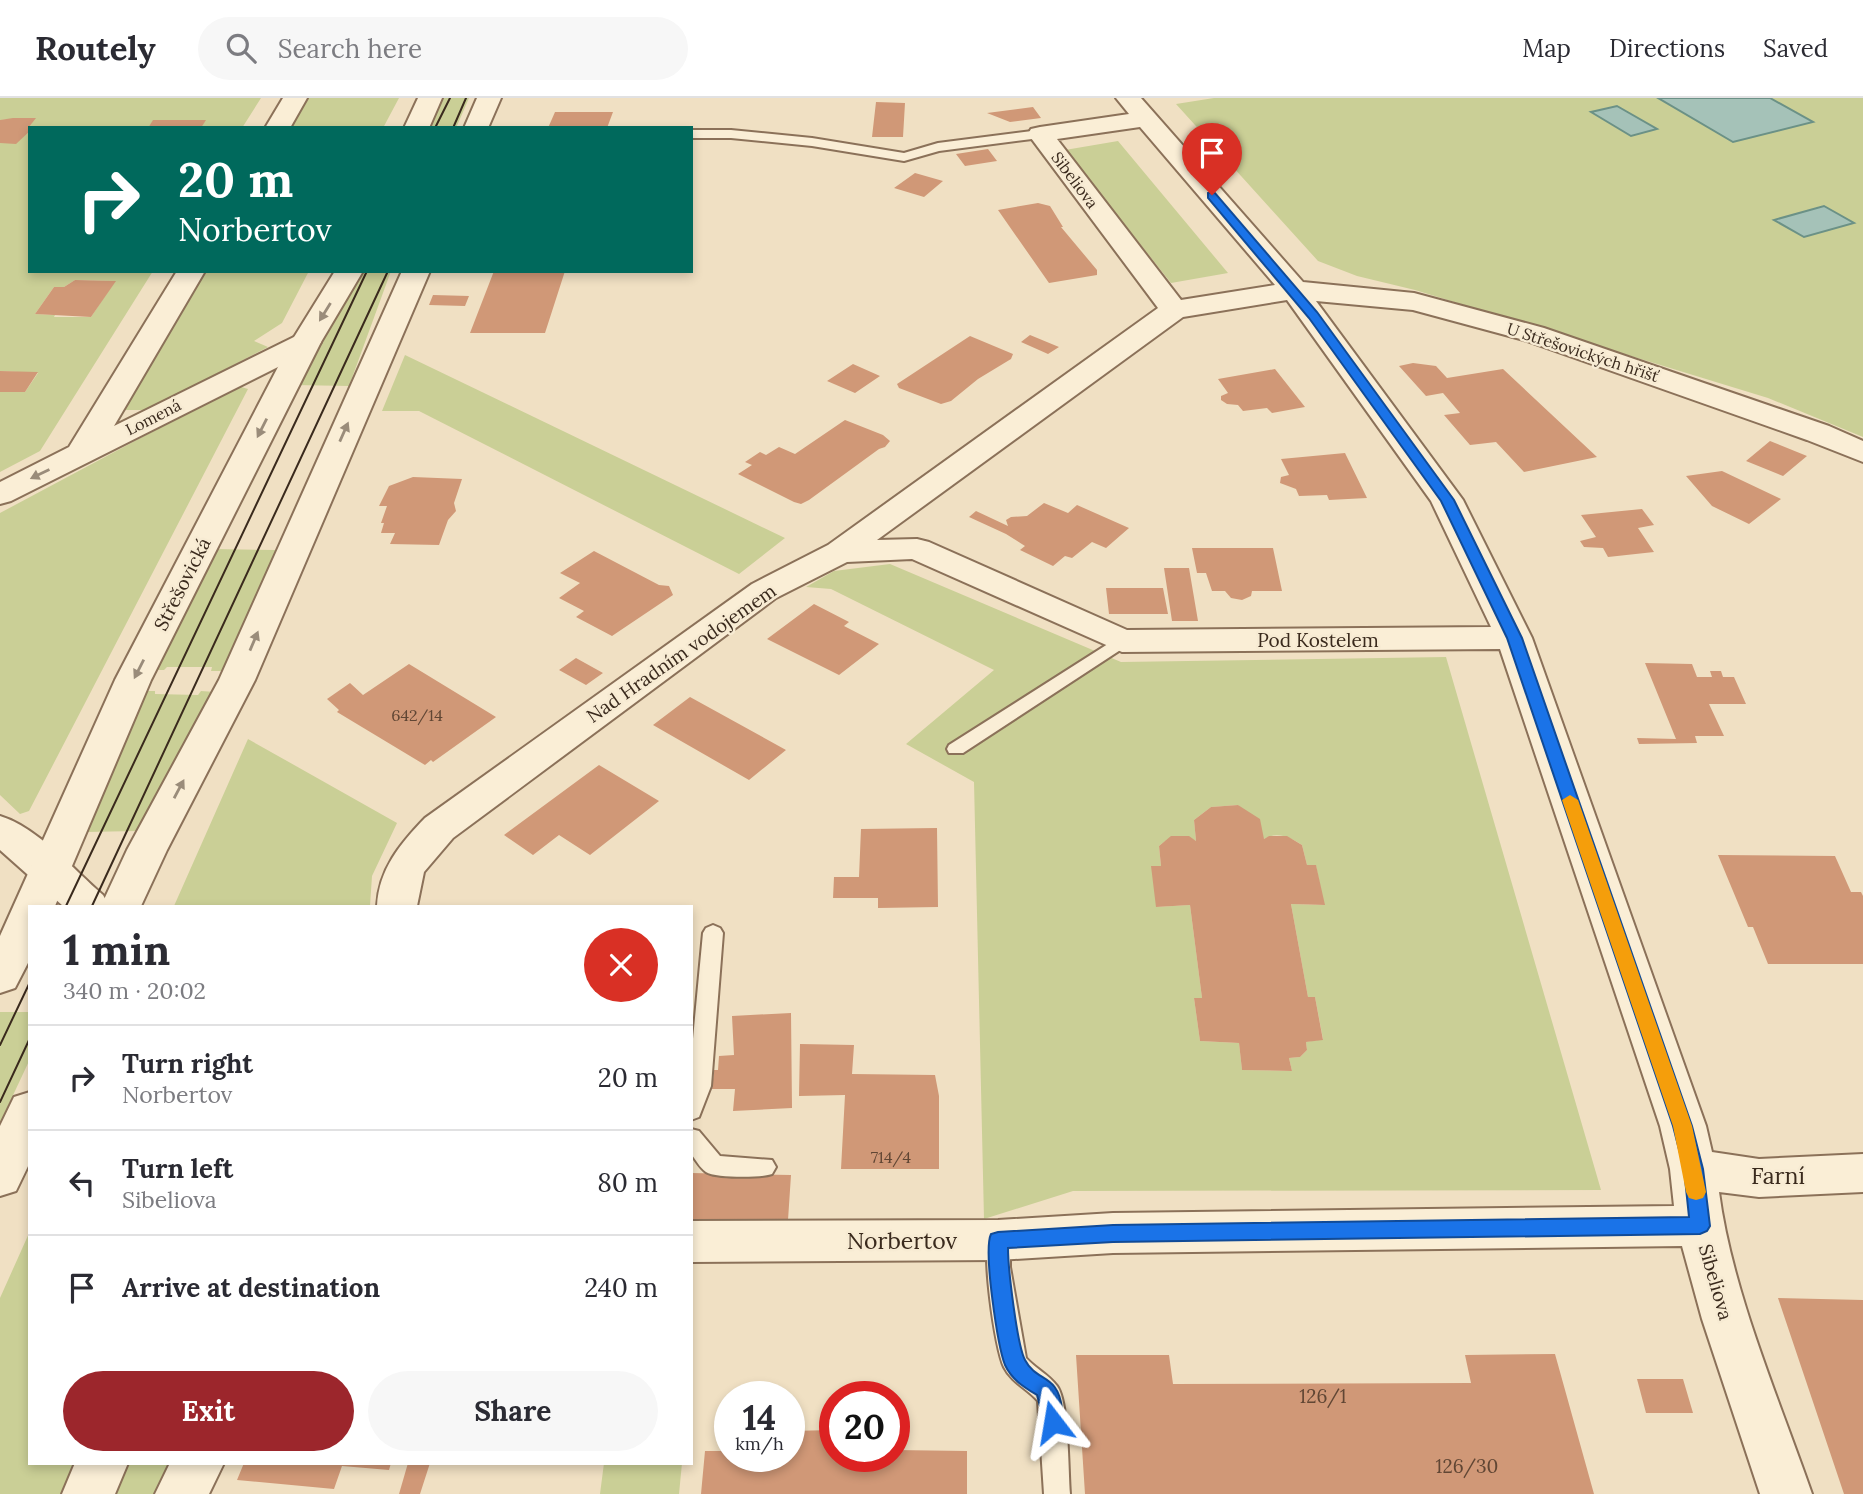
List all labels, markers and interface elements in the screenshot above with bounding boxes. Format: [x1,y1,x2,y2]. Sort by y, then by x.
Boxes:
search box [198,17,688,80]
text: Routely [35,27,156,69]
icon: search [222,29,260,67]
text: Search here [278,32,422,65]
text: Map [1522,33,1571,64]
text: Directions [1609,33,1725,64]
text: Saved [1763,33,1828,64]
pin [1182,123,1242,195]
icon: arrive [1193,134,1231,172]
text: 20 m [178,148,293,210]
street label: Sibeliova [1047,148,1103,212]
icon: right [63,154,154,245]
text: Norbertov [178,209,332,250]
one-way arrow [318,303,331,322]
street label: U Střešovických hřišť [1505,318,1662,386]
street label: Lomená [122,395,184,439]
one-way arrow [256,418,267,438]
one-way arrow [339,422,350,443]
one-way arrow [30,468,50,479]
street label: Střešovická [148,533,216,635]
street label: Nad Hradním vodojemem [582,578,780,728]
street label: Pod Kostelem [1257,628,1379,652]
one-way arrow [248,631,260,651]
one-way arrow [133,659,145,678]
house number: 642/14 [391,705,443,726]
one-way arrow [173,780,185,799]
text: 1 min [63,923,170,977]
button: close [584,928,658,1002]
text: 340 m · 20:02 [63,976,206,1005]
text: Turn right [122,1047,253,1080]
icon: right [63,1059,101,1097]
text: 20 m [598,1061,658,1094]
text: Norbertov [122,1080,232,1109]
house number: 714/4 [871,1147,912,1168]
text: Turn left [122,1152,233,1185]
street label: Farní [1751,1161,1805,1190]
icon: left [63,1164,101,1202]
text: 80 m [597,1166,658,1199]
text: Sibeliova [122,1185,217,1214]
street label: Norbertov [847,1226,958,1255]
street label: Sibeliova [1694,1241,1738,1323]
icon: arrive [63,1269,101,1307]
text: Arrive at destination [122,1271,380,1304]
text: 240 m [584,1271,658,1304]
button: Exit [63,1371,354,1451]
button: Share [368,1371,658,1451]
speed limit sign: 20 [819,1381,910,1472]
house number: 126/1 [1299,1384,1347,1409]
position arrow [1016,1385,1090,1459]
text: 14 [743,1395,776,1440]
text: km/h [735,1432,784,1455]
house number: 126/30 [1436,1454,1498,1479]

